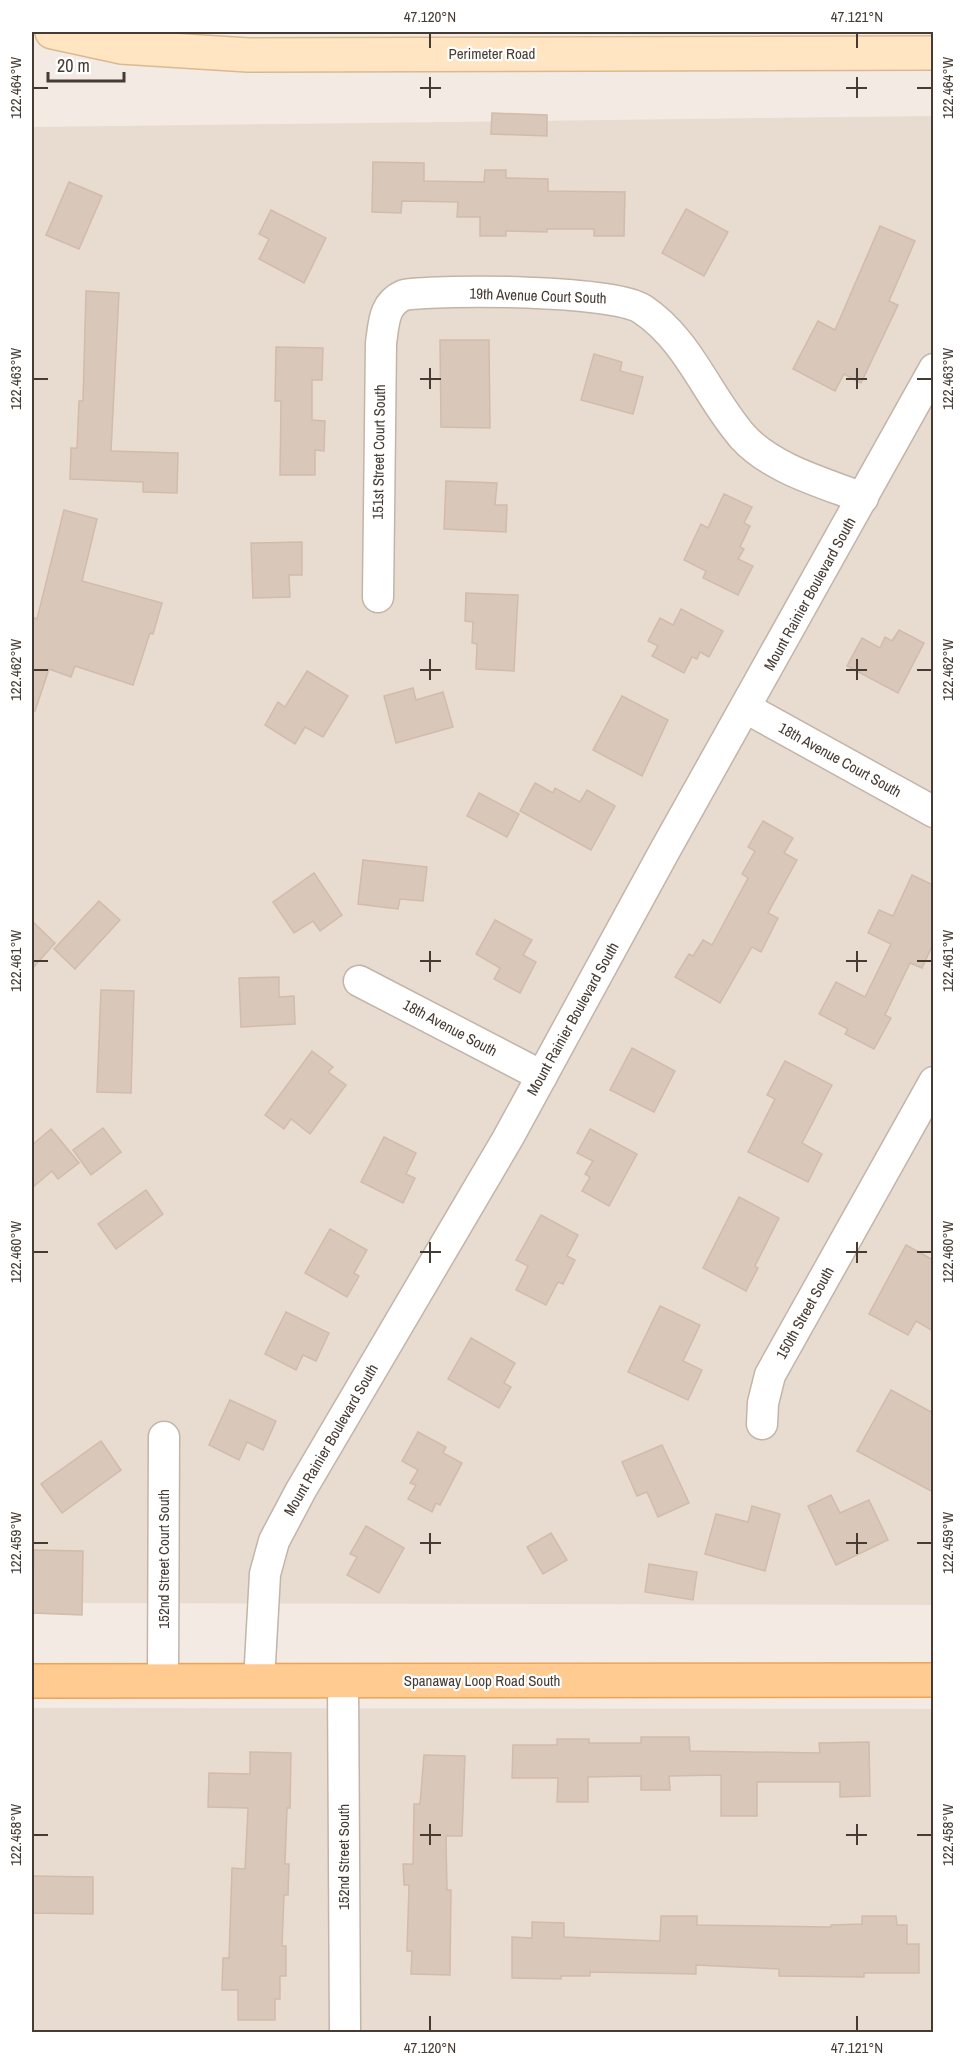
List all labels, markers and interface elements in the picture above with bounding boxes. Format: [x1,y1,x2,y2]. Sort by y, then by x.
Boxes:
text: 47.120°N [404,6,456,27]
text: 47.121°N [831,6,883,27]
street label: Perimeter Road [449,43,535,64]
scale bar [48,45,124,83]
text: 20 m [57,53,90,78]
text: 122.464°W [5,57,26,119]
text: 122.464°W [937,57,958,119]
street label: 19th Avenue Court South [469,283,607,308]
text: 122.463°W [5,348,26,410]
text: 122.463°W [937,348,958,410]
street label: 151st Street Court South [367,384,390,520]
street label: Mount Rainier Boulevard South [759,513,861,674]
text: 122.462°W [5,639,26,701]
text: 122.462°W [937,639,958,701]
street label: 18th Avenue Court South [775,717,905,802]
text: 122.461°W [5,930,26,992]
text: 122.461°W [937,930,958,992]
street label: Mount Rainier Boulevard South [522,938,624,1099]
street label: 18th Avenue South [399,994,501,1061]
text: 122.460°W [5,1221,26,1283]
text: 122.460°W [937,1221,958,1283]
street label: 150th Street South [771,1263,839,1363]
street label: Mount Rainier Boulevard South [278,1360,383,1520]
street label: 152nd Street Court South [153,1489,174,1629]
text: 122.459°W [5,1512,26,1574]
text: 122.459°W [937,1512,958,1574]
street label: Spanaway Loop Road South [404,1670,560,1691]
text: 122.458°W [5,1804,26,1866]
street label: 152nd Street South [333,1804,354,1910]
text: 122.458°W [937,1804,958,1866]
text: 47.120°N [404,2037,456,2058]
text: 47.121°N [831,2037,883,2058]

